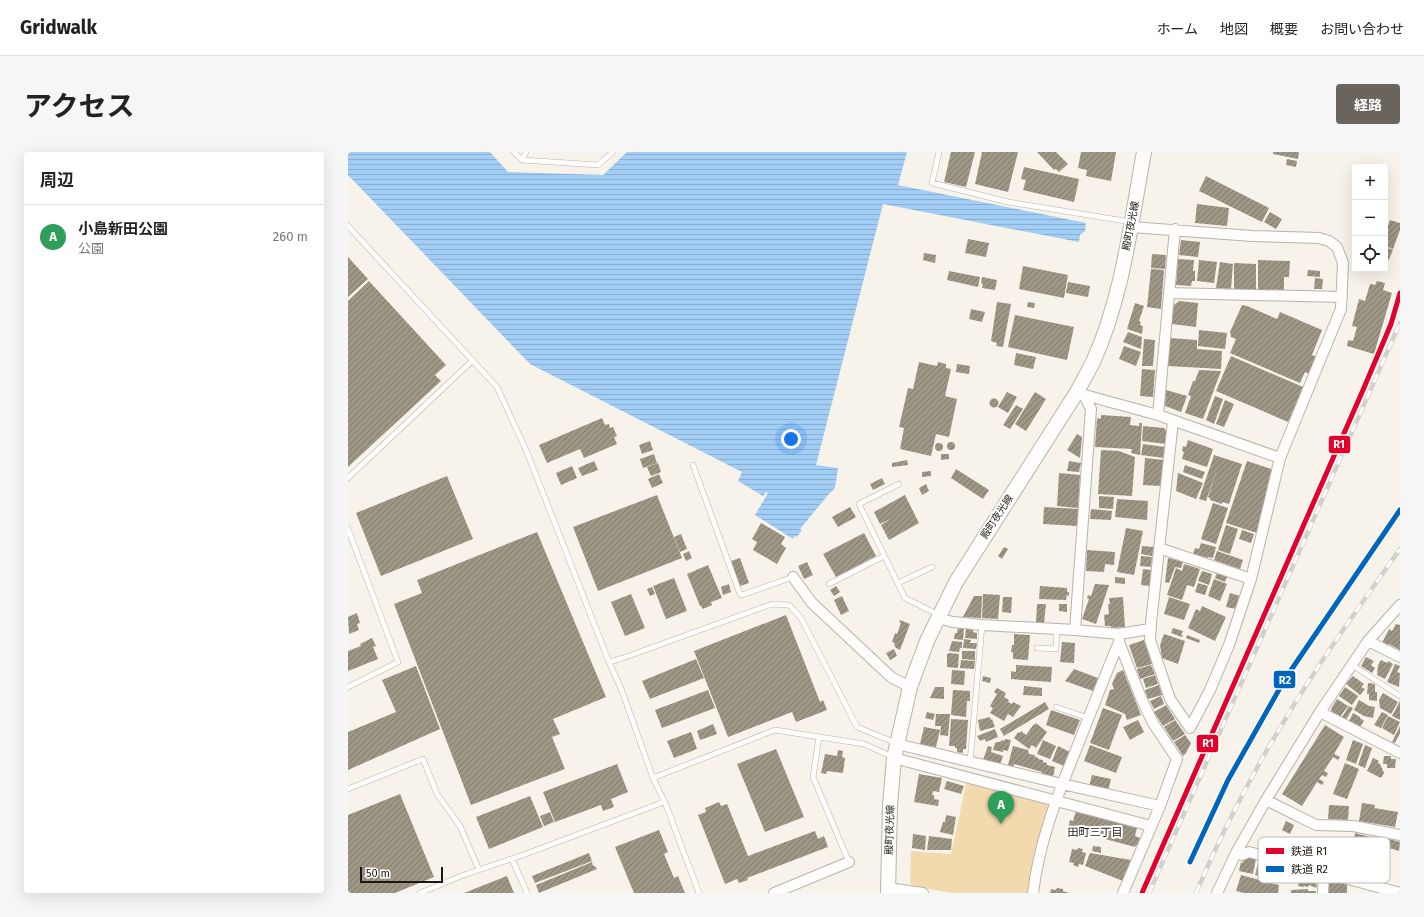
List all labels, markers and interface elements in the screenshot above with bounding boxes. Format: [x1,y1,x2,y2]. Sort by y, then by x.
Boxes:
text: Gridwalk [20,16,97,39]
text: ホーム [1156,21,1198,38]
text: 地図 [1220,21,1248,38]
text: 概要 [1270,21,1298,38]
text: お問い合わせ [1320,21,1404,38]
button: 経路 [1336,84,1400,124]
text: アクセス [24,90,135,123]
map controls [1352,164,1388,272]
button: + [1352,164,1388,200]
text: 周辺 [40,170,74,191]
street label: 殿町夜光線 [1120,200,1142,252]
button: − [1352,200,1388,236]
text: 小島新田公園 [78,220,168,238]
text: A [49,229,57,244]
text: 260 m [273,229,308,244]
button: locate [1352,236,1388,272]
text: 公園 [78,241,104,256]
your location [781,429,801,449]
line badge: R1 [1328,435,1351,454]
text: R1 [1333,438,1345,451]
street label: 殿町夜光線 [978,493,1016,541]
line badge: R2 [1273,670,1296,689]
text: R2 [1279,674,1292,687]
line badge: R1 [1196,734,1219,753]
text: R1 [1202,737,1214,750]
pin: A [988,791,1014,824]
street label: 殿町夜光線 [883,805,897,855]
district label: 田町三丁目 [1068,826,1123,839]
legend [1258,837,1390,883]
text: 鉄道 R1 [1291,845,1327,858]
text: 鉄道 R2 [1291,863,1328,876]
scale bar [360,865,443,884]
text: 50 m [366,867,390,880]

